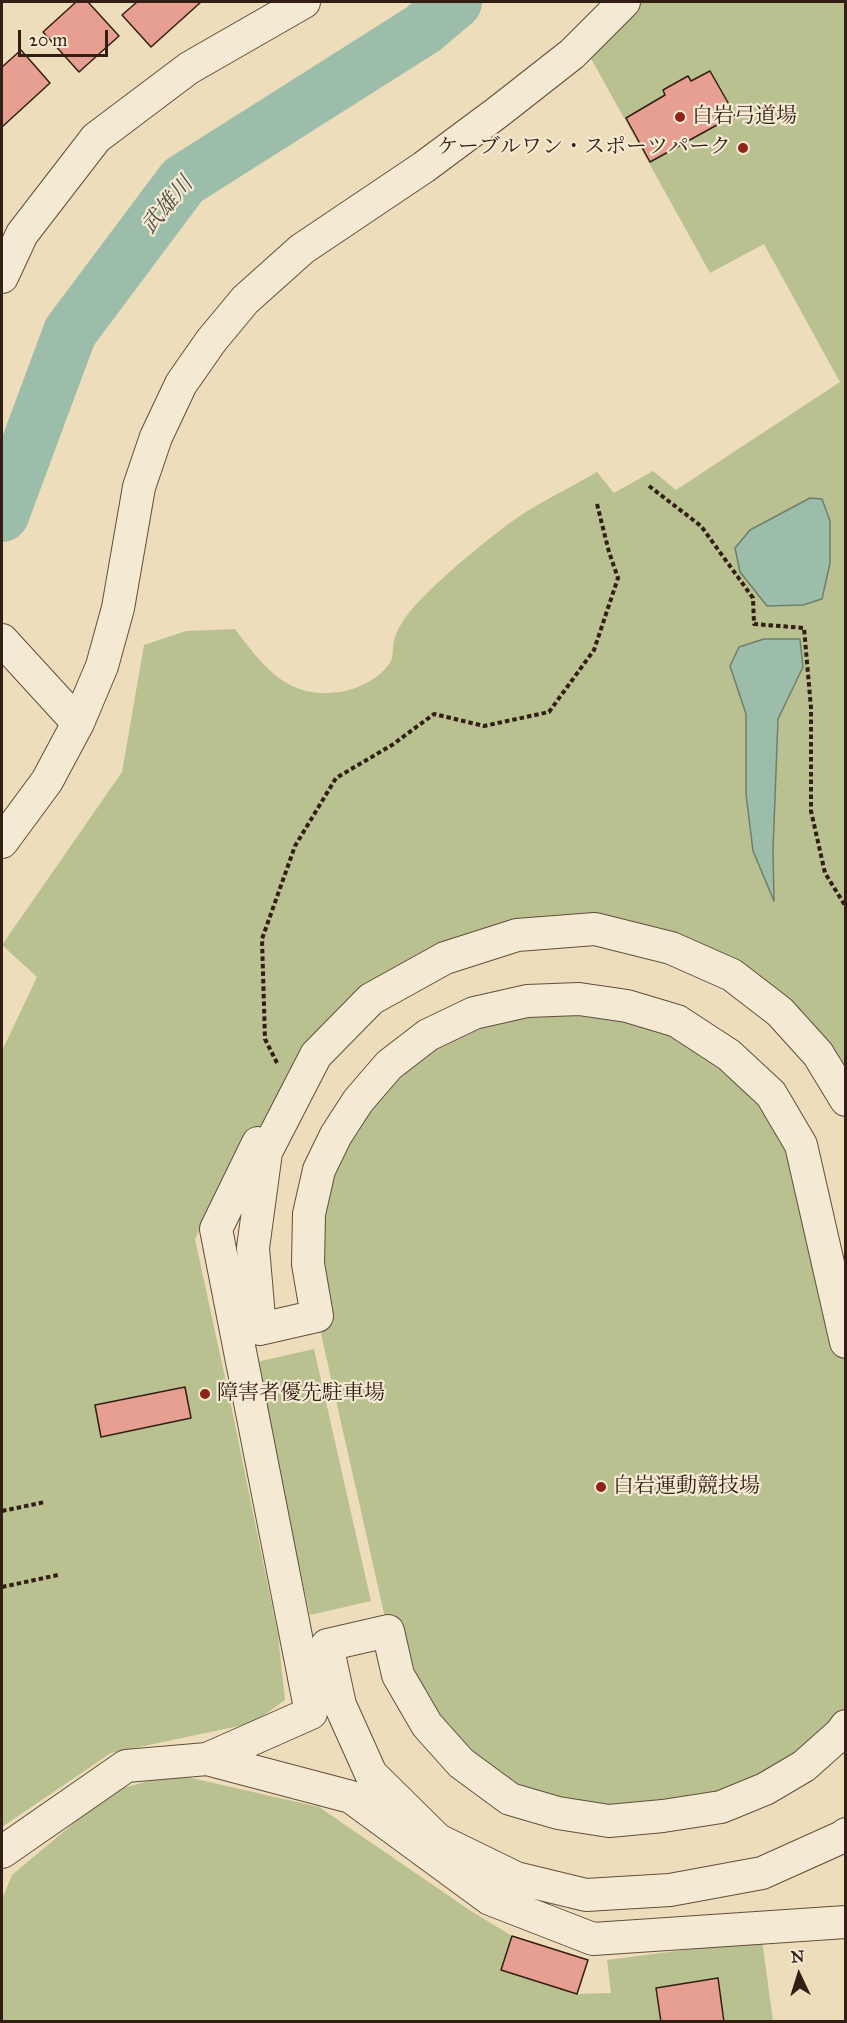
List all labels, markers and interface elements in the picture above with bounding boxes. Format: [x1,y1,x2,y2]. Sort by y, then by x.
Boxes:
scale bar [21,18,111,56]
text: 20 m [29,29,67,51]
place label: 白岩弓道場 [692,104,797,130]
marker: 白岩弓道場 [673,110,687,124]
place label: ケーブルワン・スポーツパーク [437,135,731,161]
marker: ケーブルワン・スポーツパーク [736,141,750,155]
water label: 武雄川 [137,172,199,240]
place label: 障害者優先駐車場 [217,1381,385,1407]
marker: 障害者優先駐車場 [198,1387,212,1401]
place label: 白岩運動競技場 [613,1474,760,1500]
marker: 白岩運動競技場 [594,1480,608,1494]
north arrow [769,1945,829,2005]
text: N [790,1947,805,1966]

